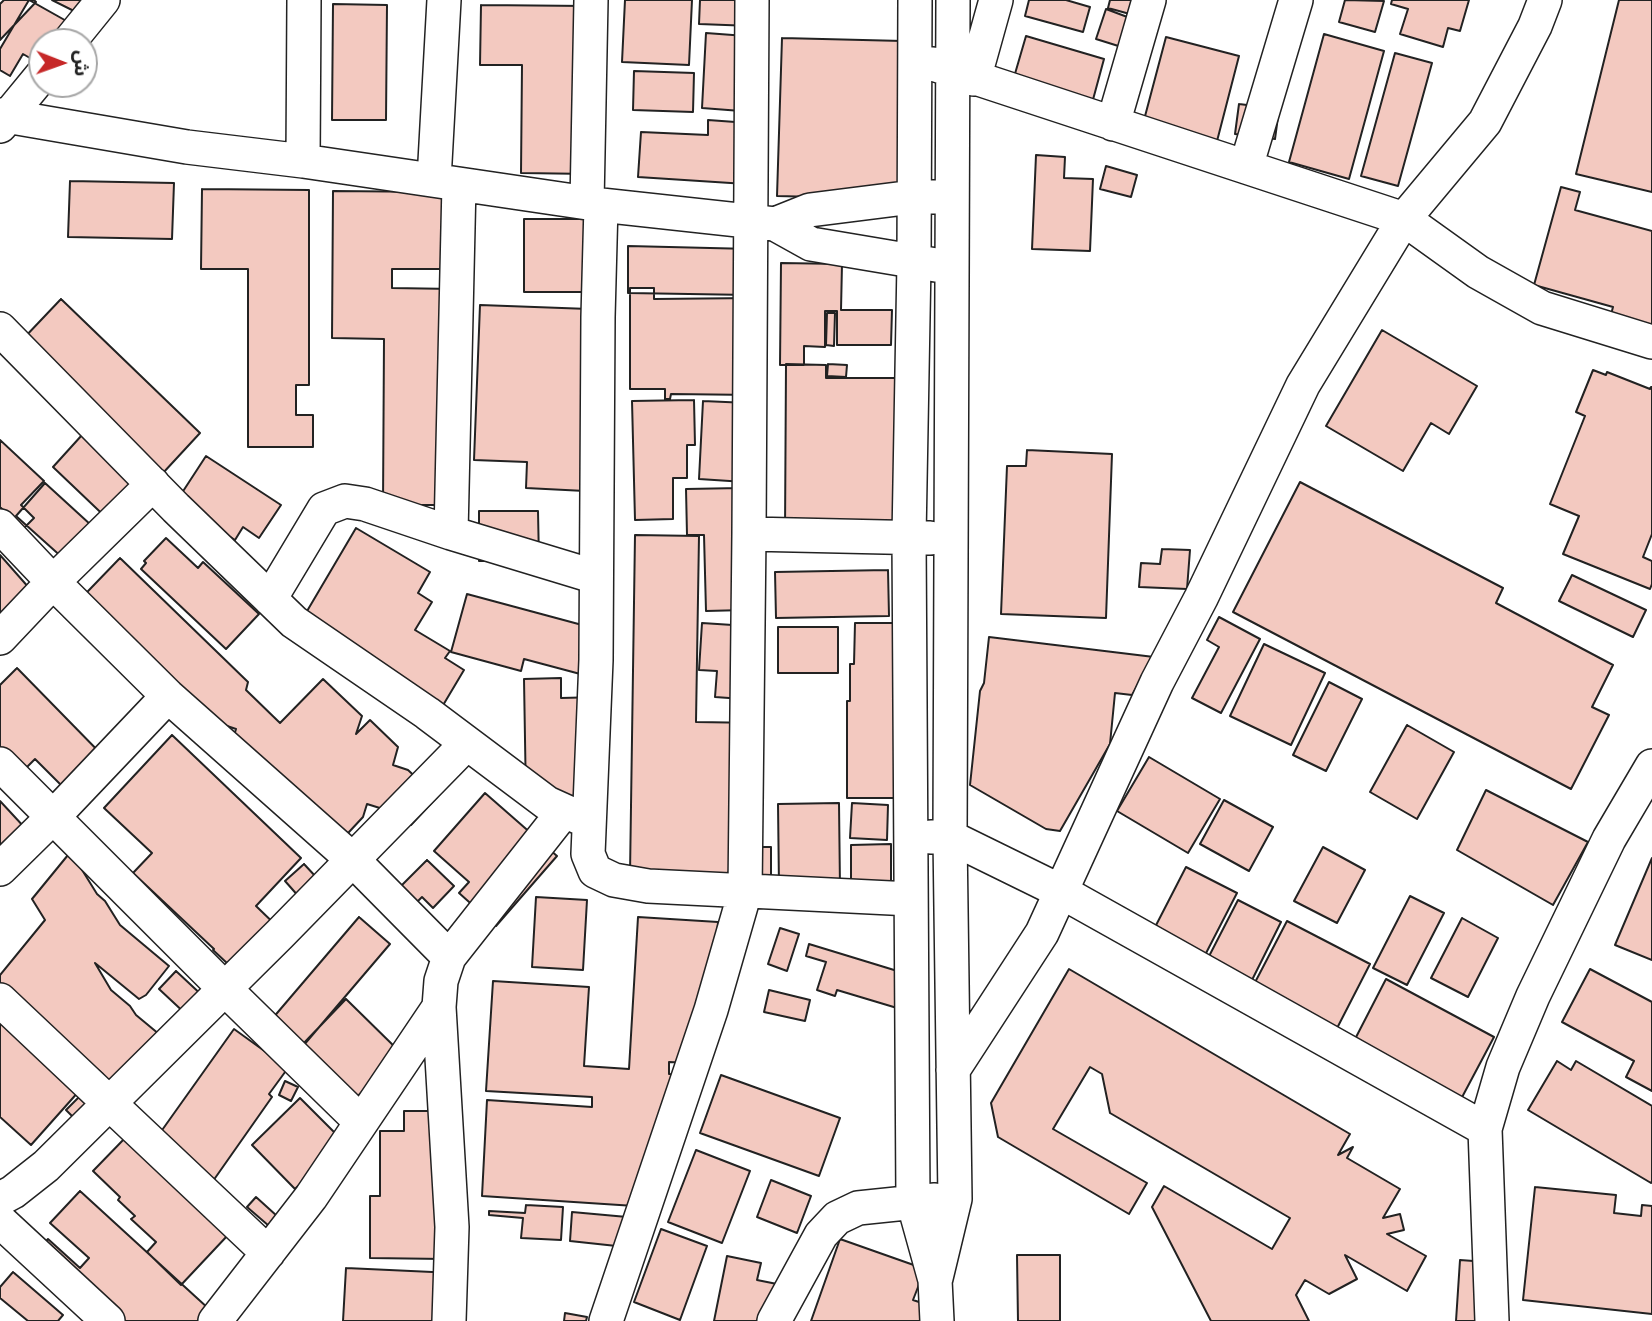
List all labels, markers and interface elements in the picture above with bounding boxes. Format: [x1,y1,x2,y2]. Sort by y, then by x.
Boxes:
north arrow [28,28,98,98]
text: ش [71,50,94,77]

